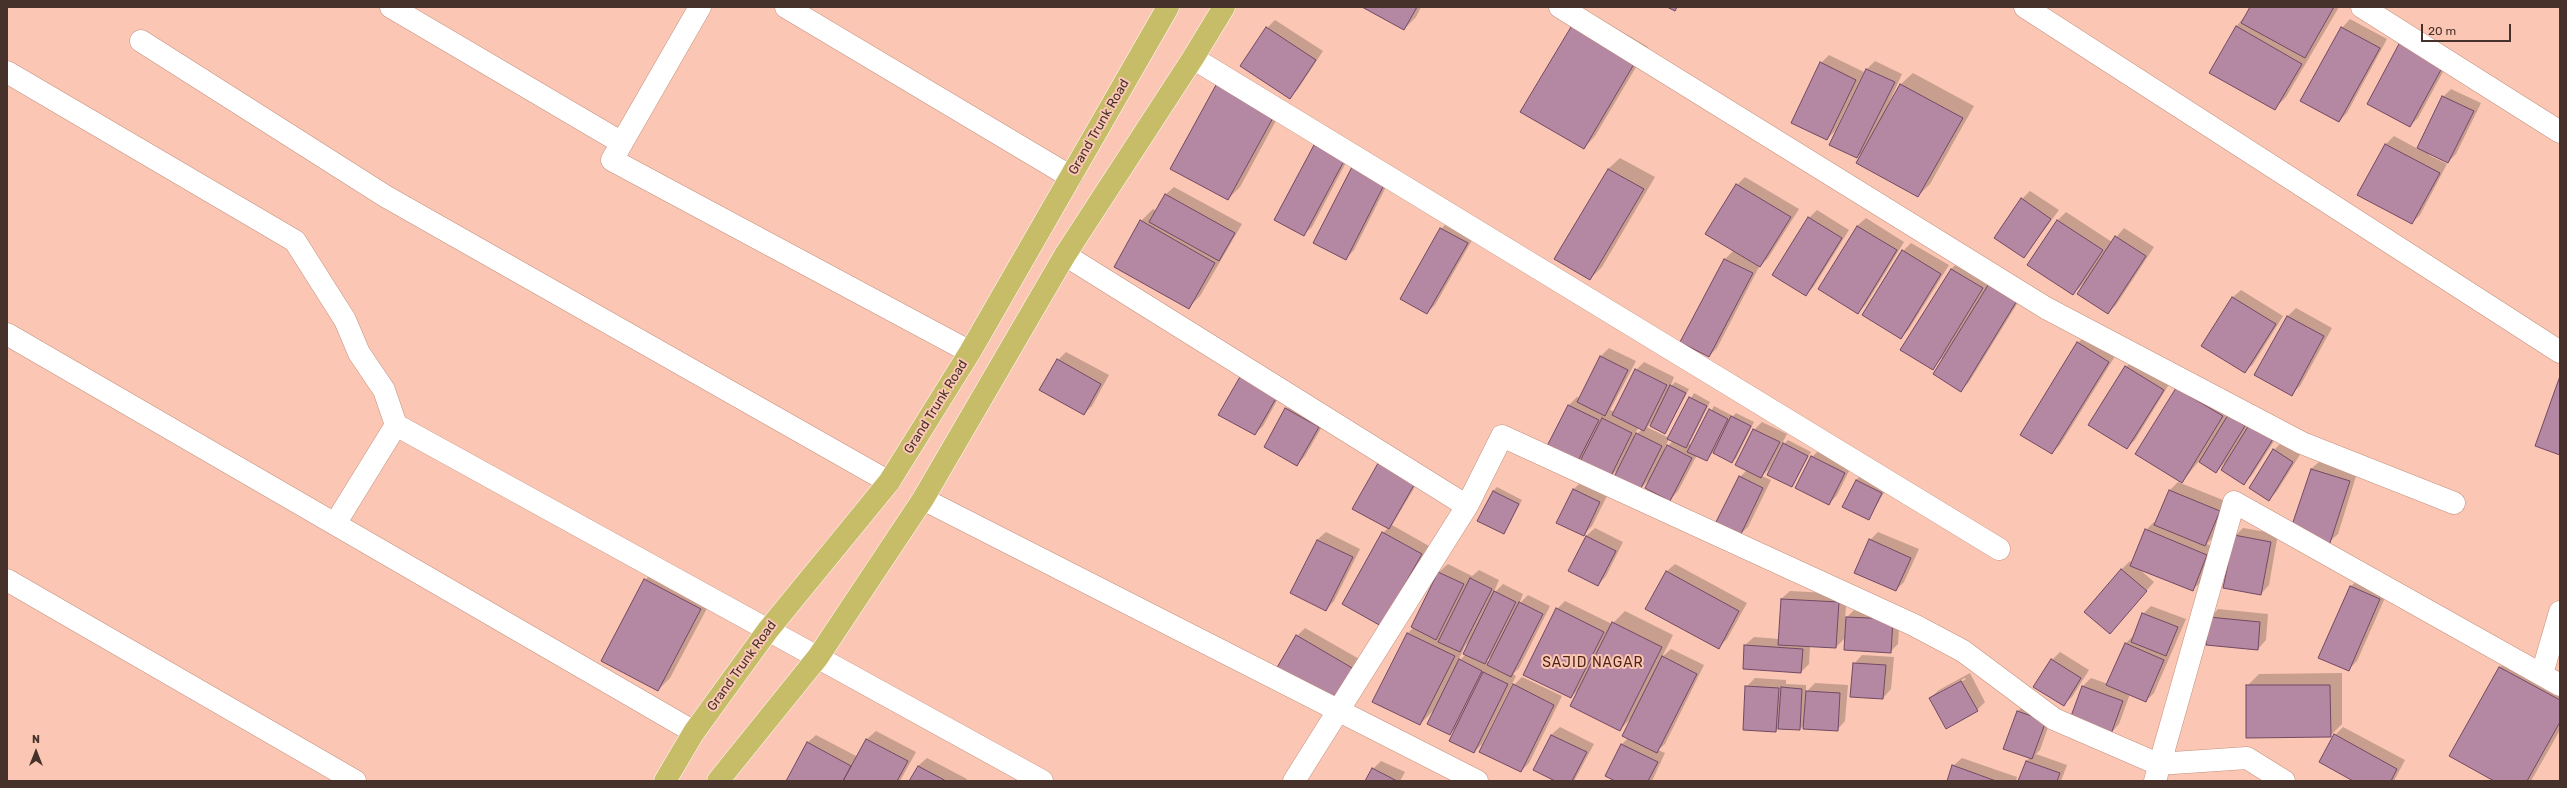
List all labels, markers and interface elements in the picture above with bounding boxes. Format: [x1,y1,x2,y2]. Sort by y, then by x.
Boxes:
scale bar [2423,16,2513,42]
text: 20 m [2428,24,2456,38]
street label: Grand Trunk Road [1065,77,1133,177]
street label: Grand Trunk Road [901,357,971,457]
street label: Grand Trunk Road [704,618,780,714]
district label: SAJID NAGAR [1542,655,1644,671]
north arrow [16,732,56,772]
text: N [32,733,40,746]

